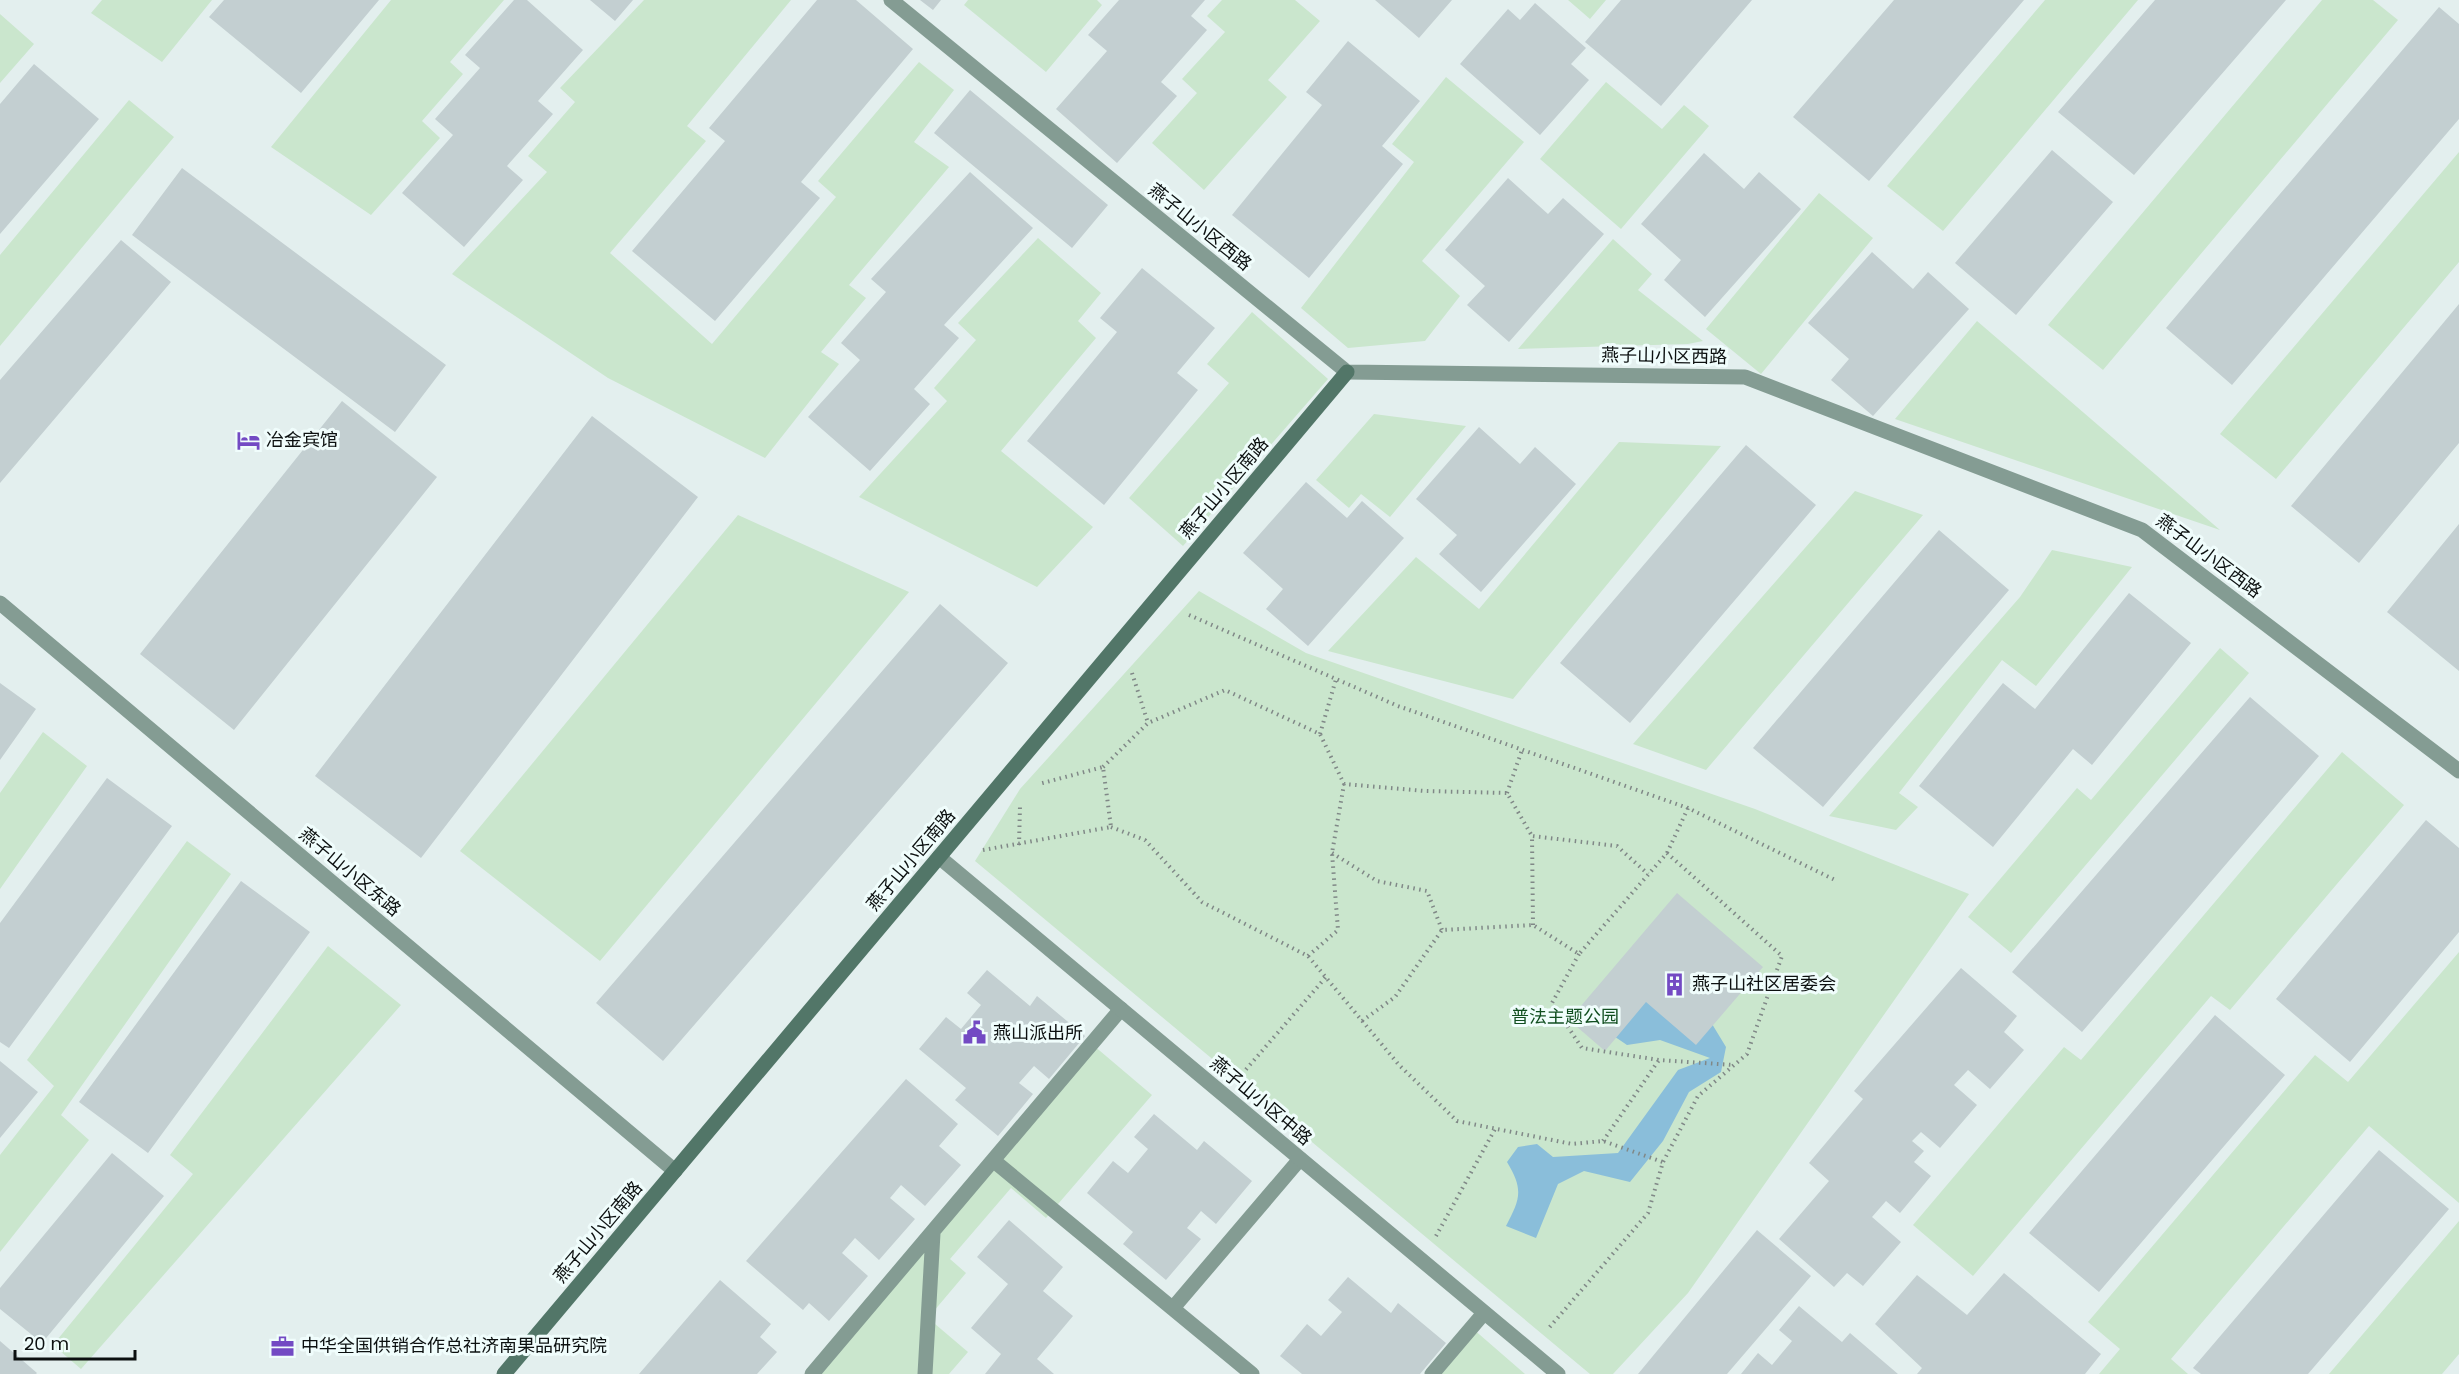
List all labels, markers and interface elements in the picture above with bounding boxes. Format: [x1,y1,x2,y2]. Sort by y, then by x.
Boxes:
street label: 燕子山小区西路 [1143,177,1257,276]
street label: 燕子山小区西路 [1601,342,1727,369]
hotel icon: 冶金宾馆 [235,427,261,453]
place label: 冶金宾馆 [266,427,338,452]
street label: 燕子山小区南路 [1174,431,1274,544]
street label: 燕子山小区西路 [2151,508,2267,603]
street label: 燕子山小区南路 [861,803,961,916]
street label: 燕子山小区东路 [294,822,407,922]
building icon: 燕子山社区居委会 [1661,971,1687,997]
place label: 燕子山社区居委会 [1692,971,1836,996]
park label: 普法主题公园 [1511,1004,1619,1029]
public building icon: 燕山派出所 [962,1020,988,1046]
place label: 燕山派出所 [993,1020,1083,1045]
street label: 燕子山小区中路 [1205,1051,1318,1151]
street label: 燕子山小区南路 [548,1175,648,1288]
scale bar [15,1323,135,1361]
text: 20 m [24,1331,69,1356]
office icon: 中华全国供销合作总社济南果品研究院 [270,1333,296,1359]
place label: 中华全国供销合作总社济南果品研究院 [301,1333,607,1358]

